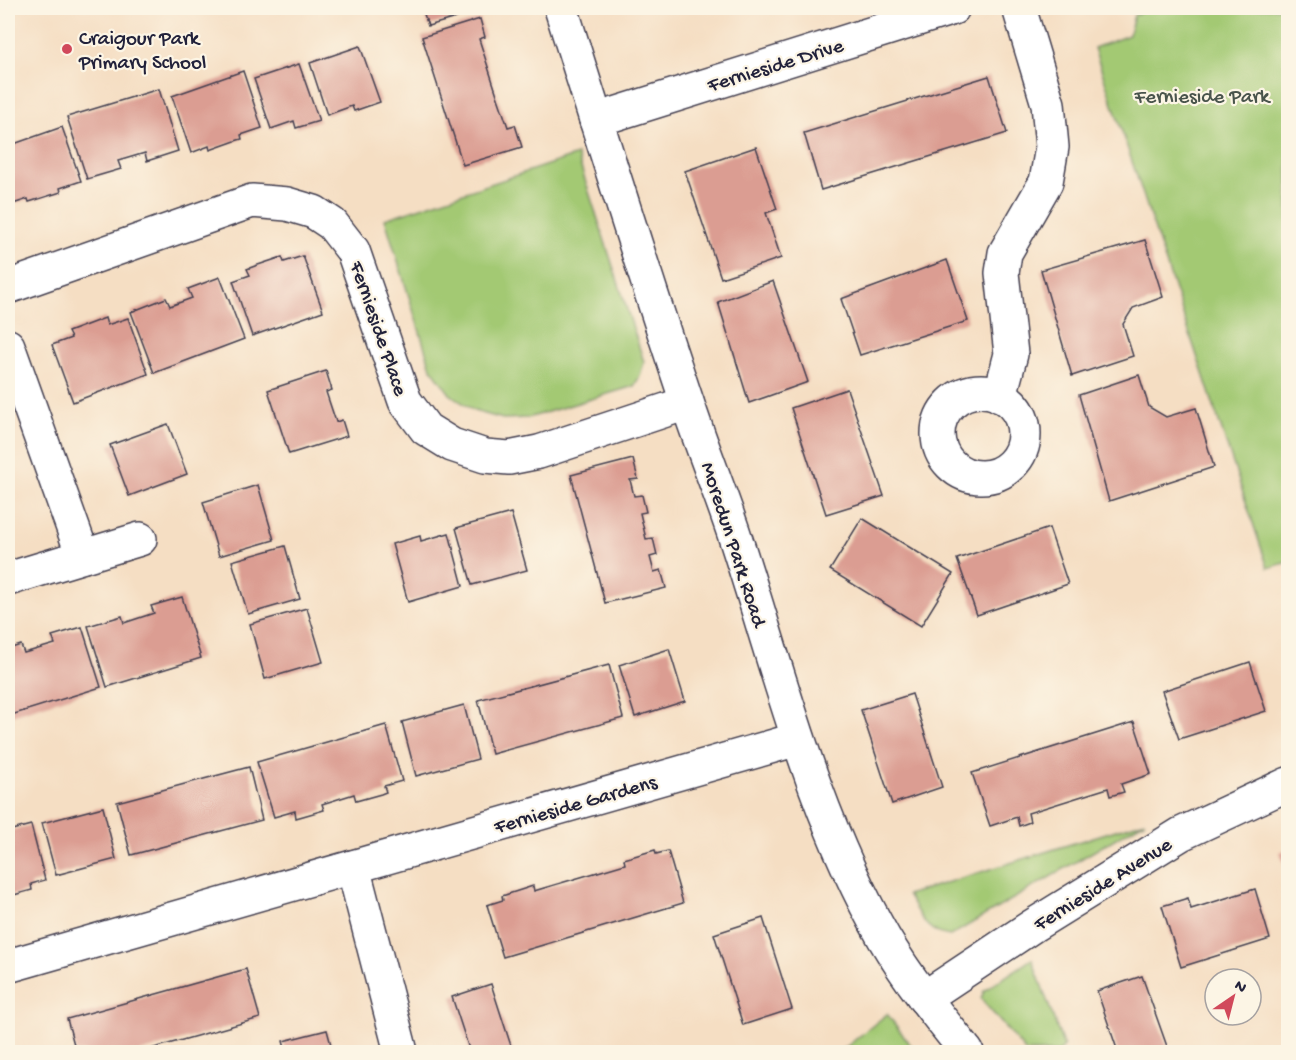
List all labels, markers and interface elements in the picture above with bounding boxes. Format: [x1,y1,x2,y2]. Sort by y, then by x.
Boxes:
place label: Craigour Park Primary School [78,28,206,77]
street label: Fernieside Drive [704,35,848,100]
marker: Craigour Park Primary School [60,42,74,56]
park label: Fernieside Park [1134,86,1272,111]
street label: Fernieside Place [342,258,412,401]
street label: Moredun Park Road [693,460,771,632]
street label: Fernieside Gardens [491,771,661,842]
street label: Fernieside Avenue [1029,833,1178,939]
north arrow [1203,967,1263,1027]
text: N [1230,977,1250,999]

